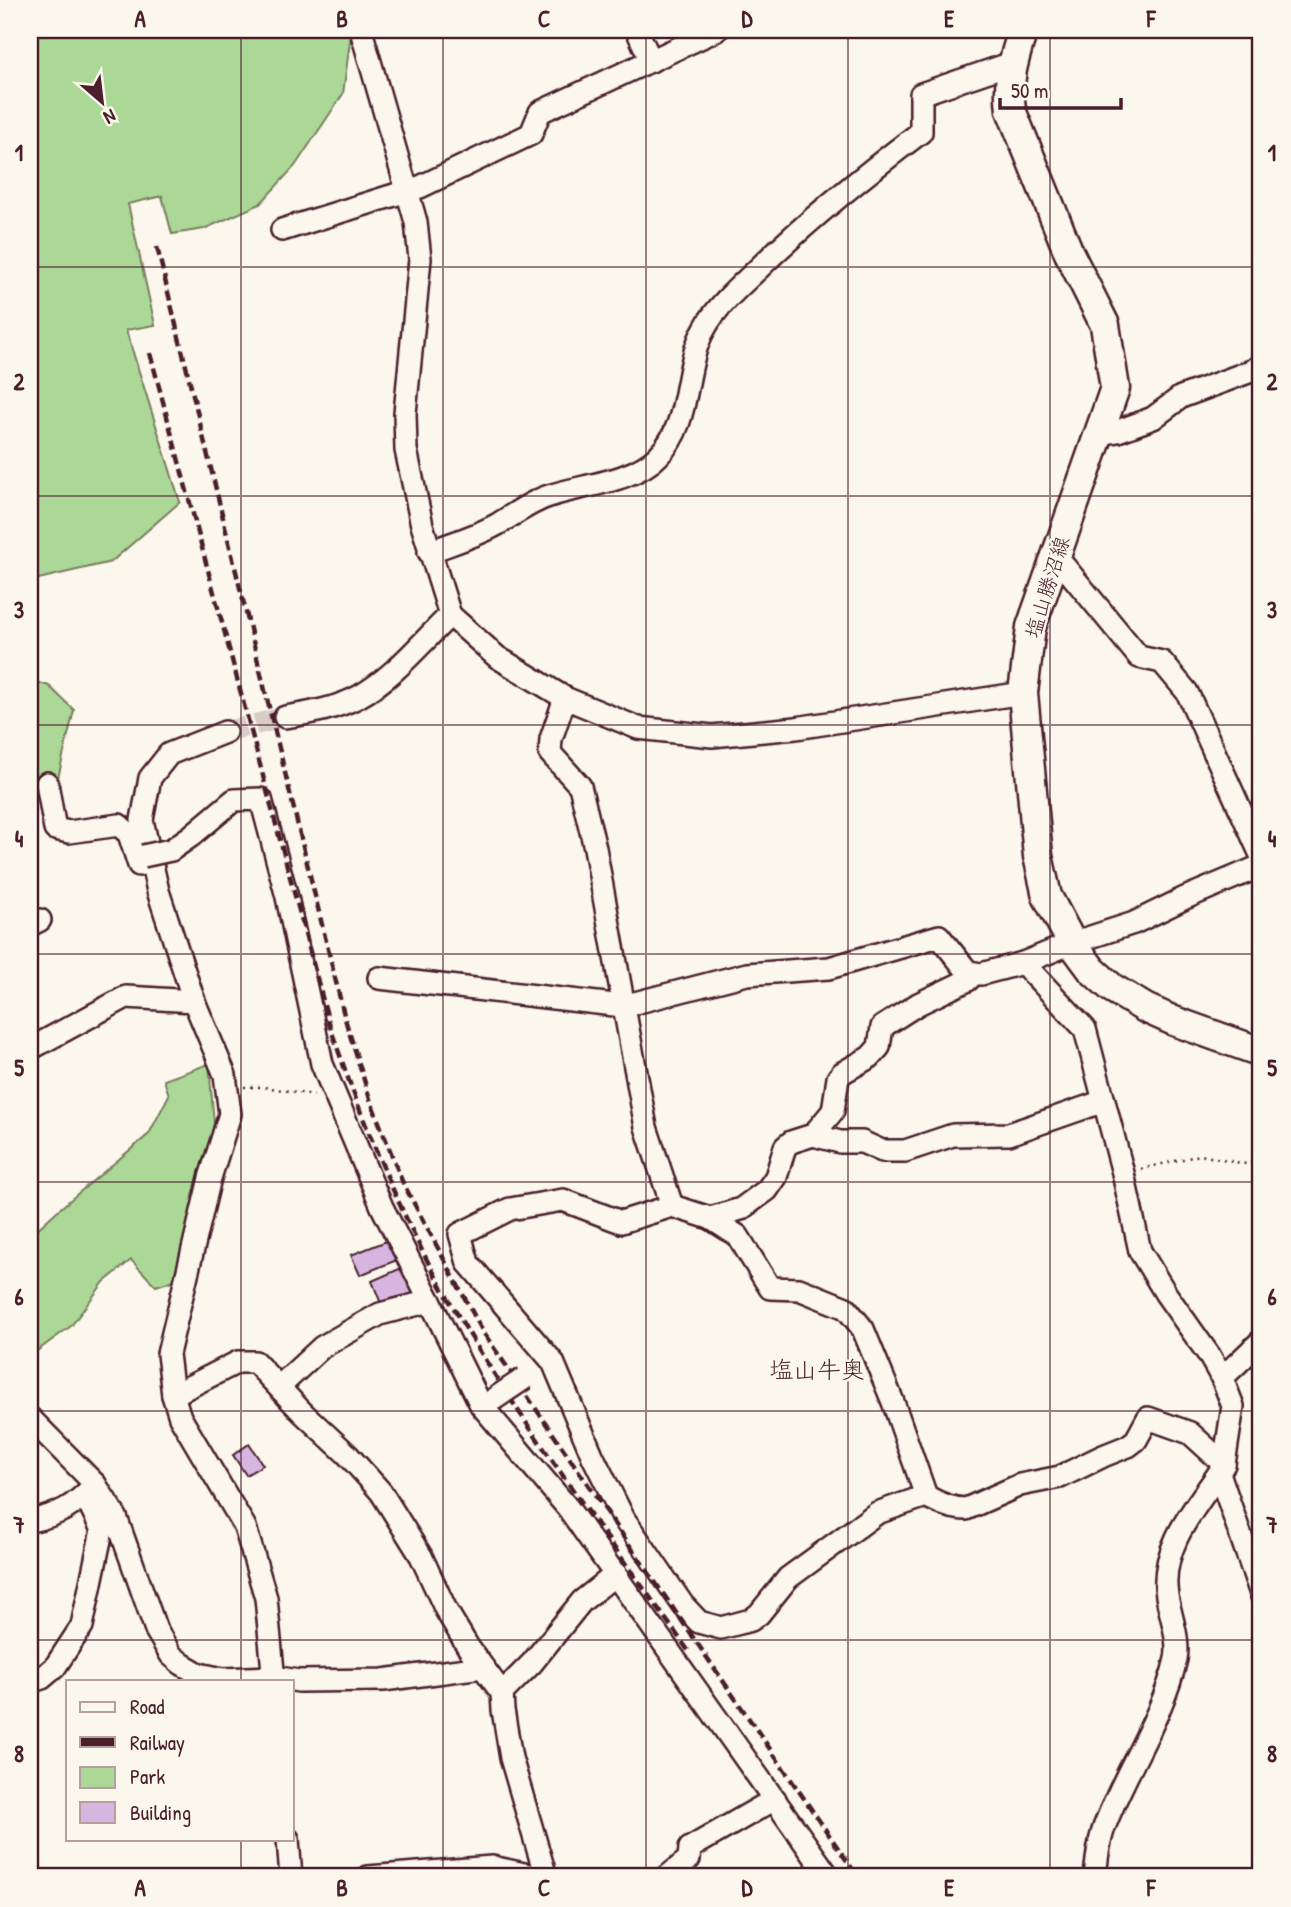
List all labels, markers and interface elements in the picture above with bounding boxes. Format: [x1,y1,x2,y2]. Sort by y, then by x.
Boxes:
text: A [134,3,146,34]
text: B [336,3,348,34]
text: C [538,3,550,34]
text: D [742,3,754,34]
text: E [944,3,955,34]
text: F [1146,3,1157,34]
north arrow [66,66,136,136]
scale bar [1000,66,1121,110]
text: 50 m [1011,76,1048,105]
text: N [99,103,121,131]
text: 1 [15,137,23,168]
text: 1 [1268,137,1276,168]
text: 2 [14,366,25,397]
text: 2 [1267,366,1278,397]
street label: 塩山勝沼線 [1018,533,1076,641]
text: 3 [14,594,24,625]
text: 3 [1267,594,1277,625]
text: 4 [15,823,24,854]
text: 4 [1268,823,1277,854]
text: 5 [14,1052,24,1083]
text: 5 [1267,1052,1277,1083]
text: 6 [14,1281,24,1312]
text: 6 [1267,1281,1277,1312]
district label: 塩山牛奥 [769,1353,865,1385]
text: 7 [12,1509,25,1540]
text: 7 [1265,1509,1278,1540]
legend [66,1680,294,1840]
text: Road [130,1692,164,1721]
text: Railway [130,1728,185,1757]
text: 8 [14,1738,24,1769]
text: 8 [1267,1738,1277,1769]
text: Park [130,1762,165,1791]
text: Building [130,1798,191,1827]
text: A [134,1872,146,1903]
text: B [336,1872,348,1903]
text: C [538,1872,550,1903]
text: D [742,1872,754,1903]
text: E [944,1872,955,1903]
text: F [1146,1872,1157,1903]

